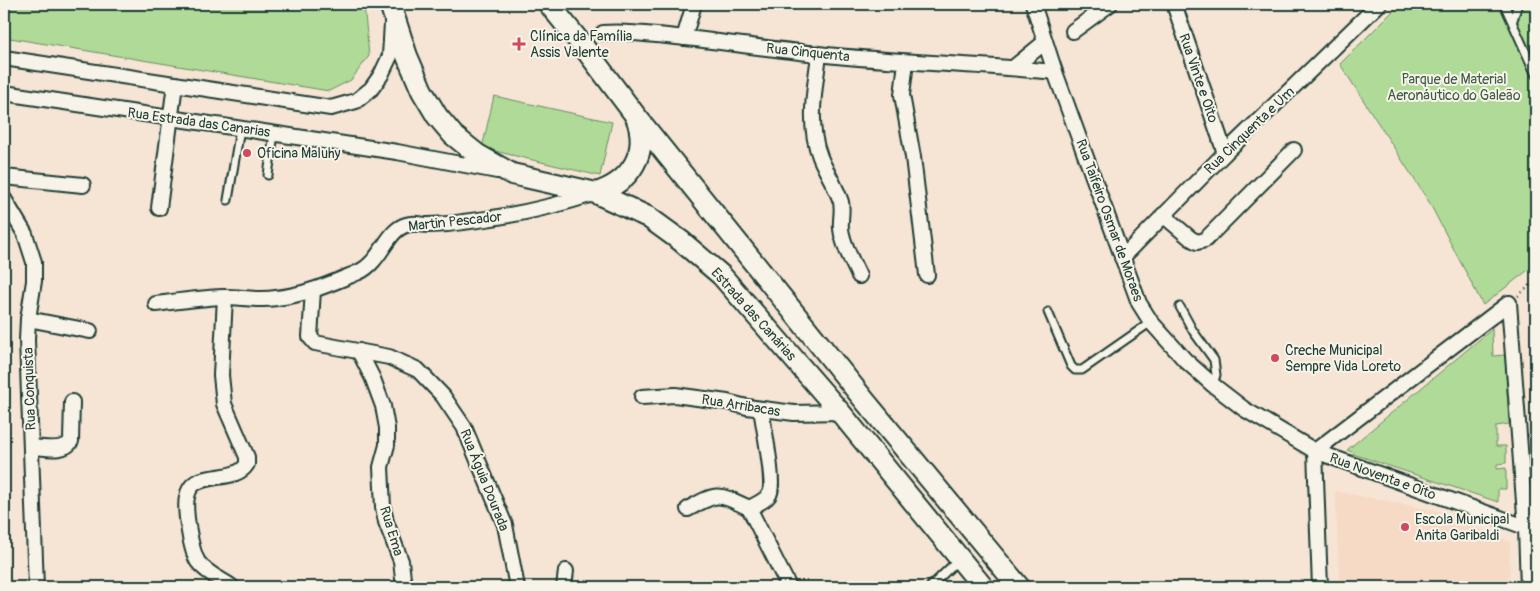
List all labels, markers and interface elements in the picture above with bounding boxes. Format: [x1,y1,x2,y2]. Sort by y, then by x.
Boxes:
place label: Clínica da Família Assis Valente [530,28,632,61]
street label: Rua Vinte e Oito [1175,31,1222,125]
marker: Clínica da Família Assis Valente [512,37,526,51]
street label: Rua Cinquenta [765,40,850,65]
park label: Parque de Material Aeronáutico do Galeão [1387,71,1521,104]
street label: Rua Cinquenta e Um [1201,83,1298,178]
street label: Rua Estrada das Canarias [127,104,272,141]
street label: Rua Taifeiro Osmar de Moraes [1072,137,1147,304]
place label: Oficina Maluhy [257,145,341,162]
marker: Oficina Maluhy [241,147,253,159]
street label: Martin Pescador [407,208,503,235]
street label: Estrada das Canárias [707,264,800,365]
place label: Creche Municipal Sempre Vida Loreto [1285,342,1402,375]
street label: Rua Conquista [20,347,39,431]
marker: Creche Municipal Sempre Vida Loreto [1269,352,1281,364]
street label: Rua Arribacas [700,391,782,420]
street label: Rua Águia Dourada [456,426,514,534]
street label: Rua Noventa e Oito [1327,449,1439,504]
street label: Rua Ema [376,504,407,558]
place label: Escola Municipal Anita Garibaldi [1415,511,1510,544]
marker: Escola Municipal Anita Garibaldi [1399,521,1411,533]

